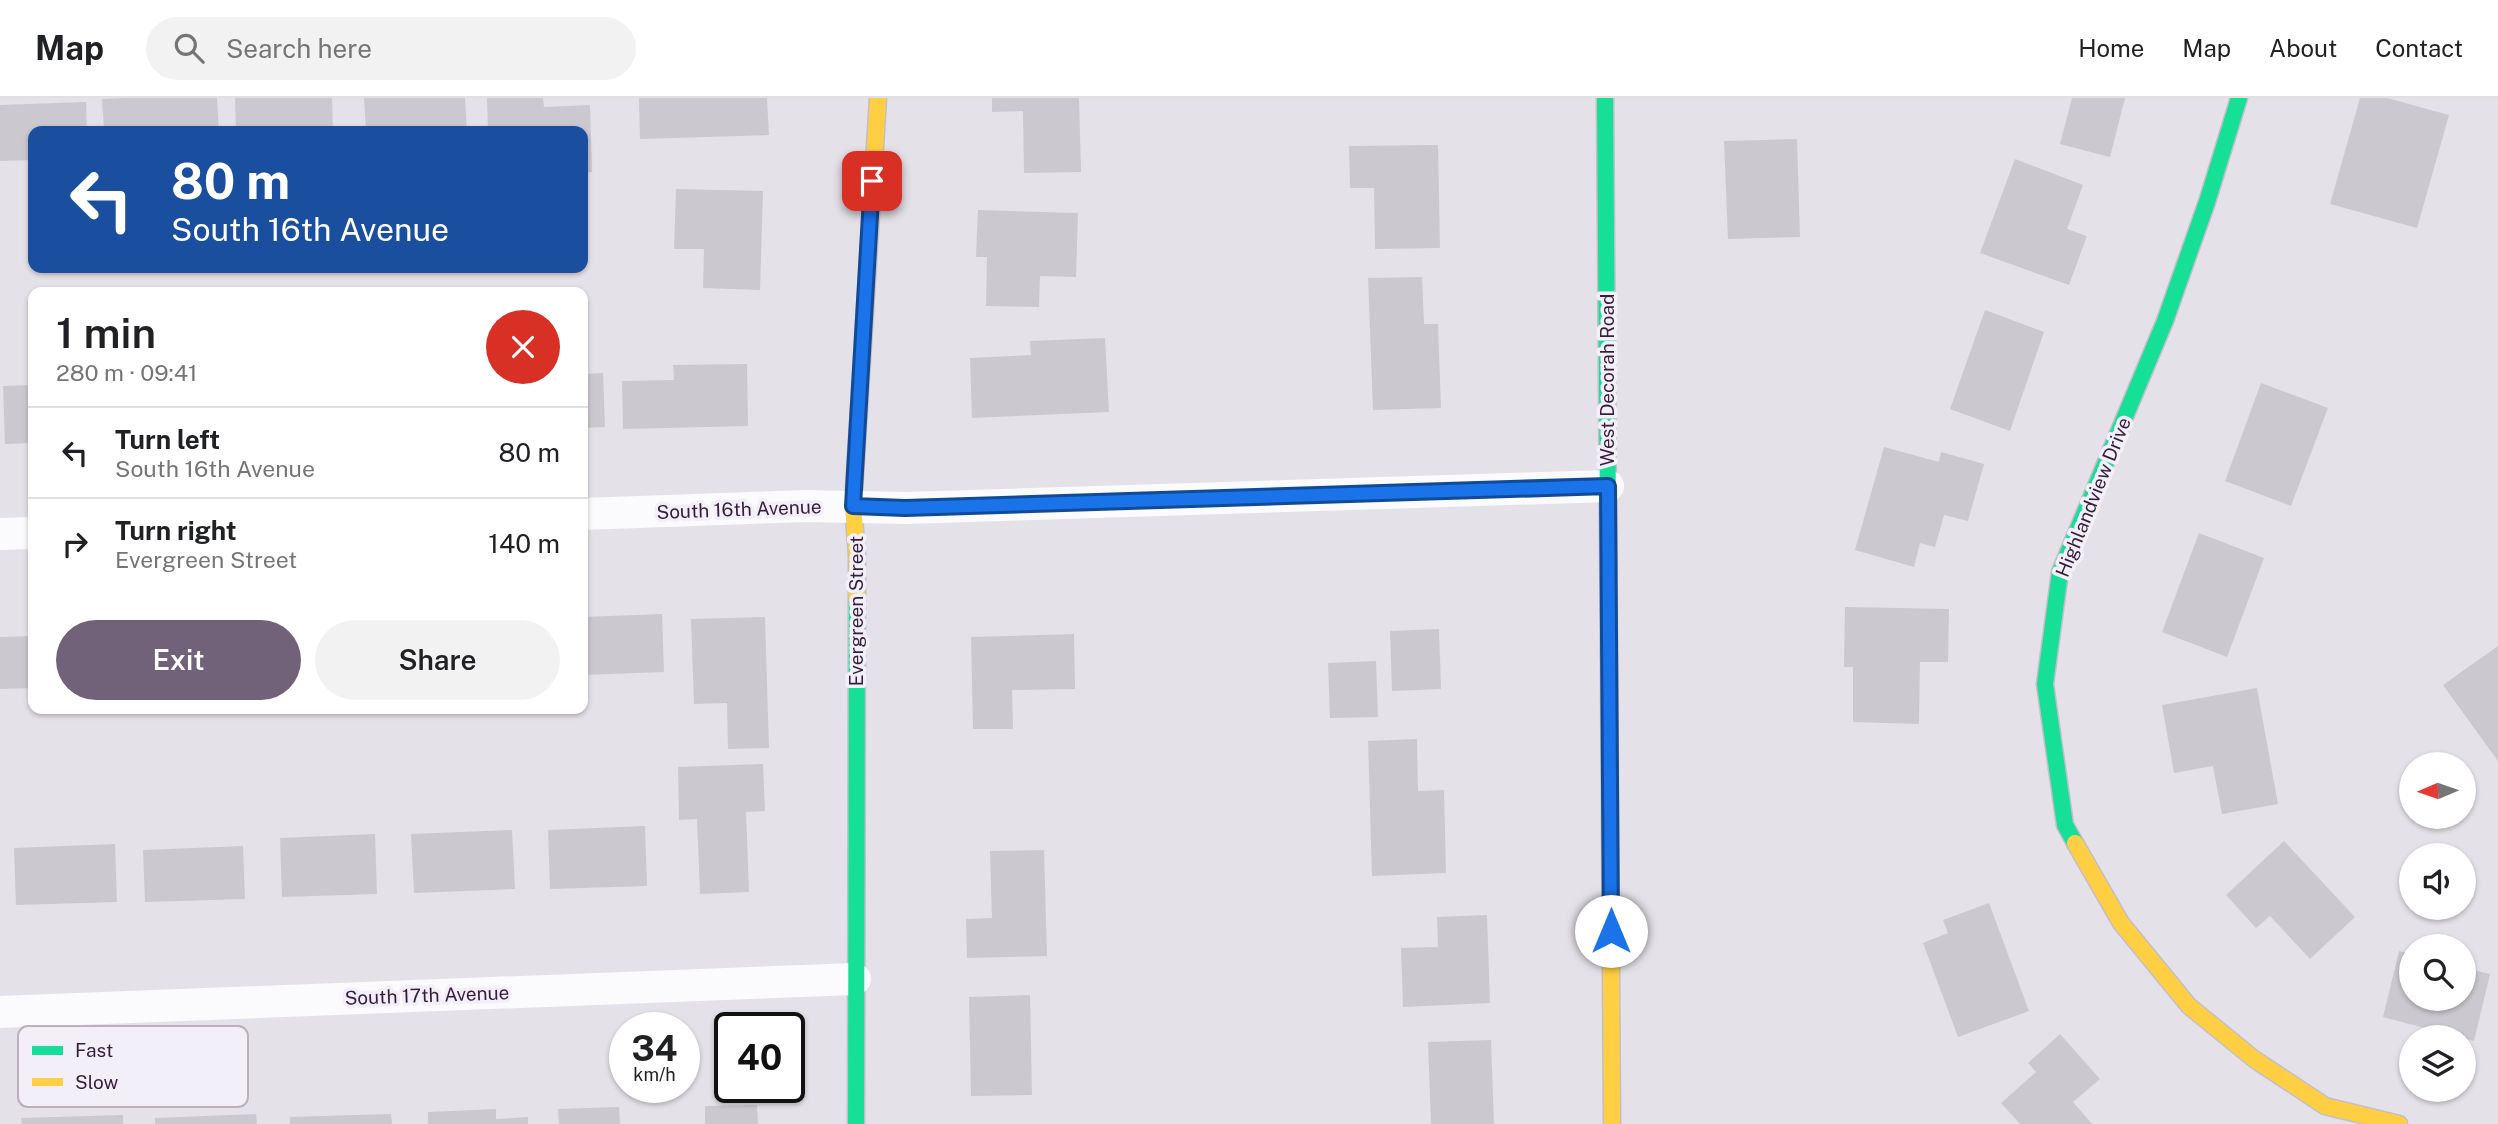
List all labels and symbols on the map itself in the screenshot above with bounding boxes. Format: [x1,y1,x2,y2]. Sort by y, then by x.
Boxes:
pin [842,151,902,211]
street label: West Decorah Road [1596,294,1618,466]
street label: Highlandview Drive [2051,414,2135,580]
street label: South 16th Avenue [656,495,822,523]
street label: Evergreen Street [845,536,867,686]
north arrow [2399,752,2476,830]
position arrow [1574,894,1648,968]
street label: South 17th Avenue [344,981,510,1009]
speed limit sign: 40 [714,1012,805,1103]
legend [18,1026,248,1107]
text: Fast [75,1039,113,1061]
text: Slow [75,1071,119,1093]

